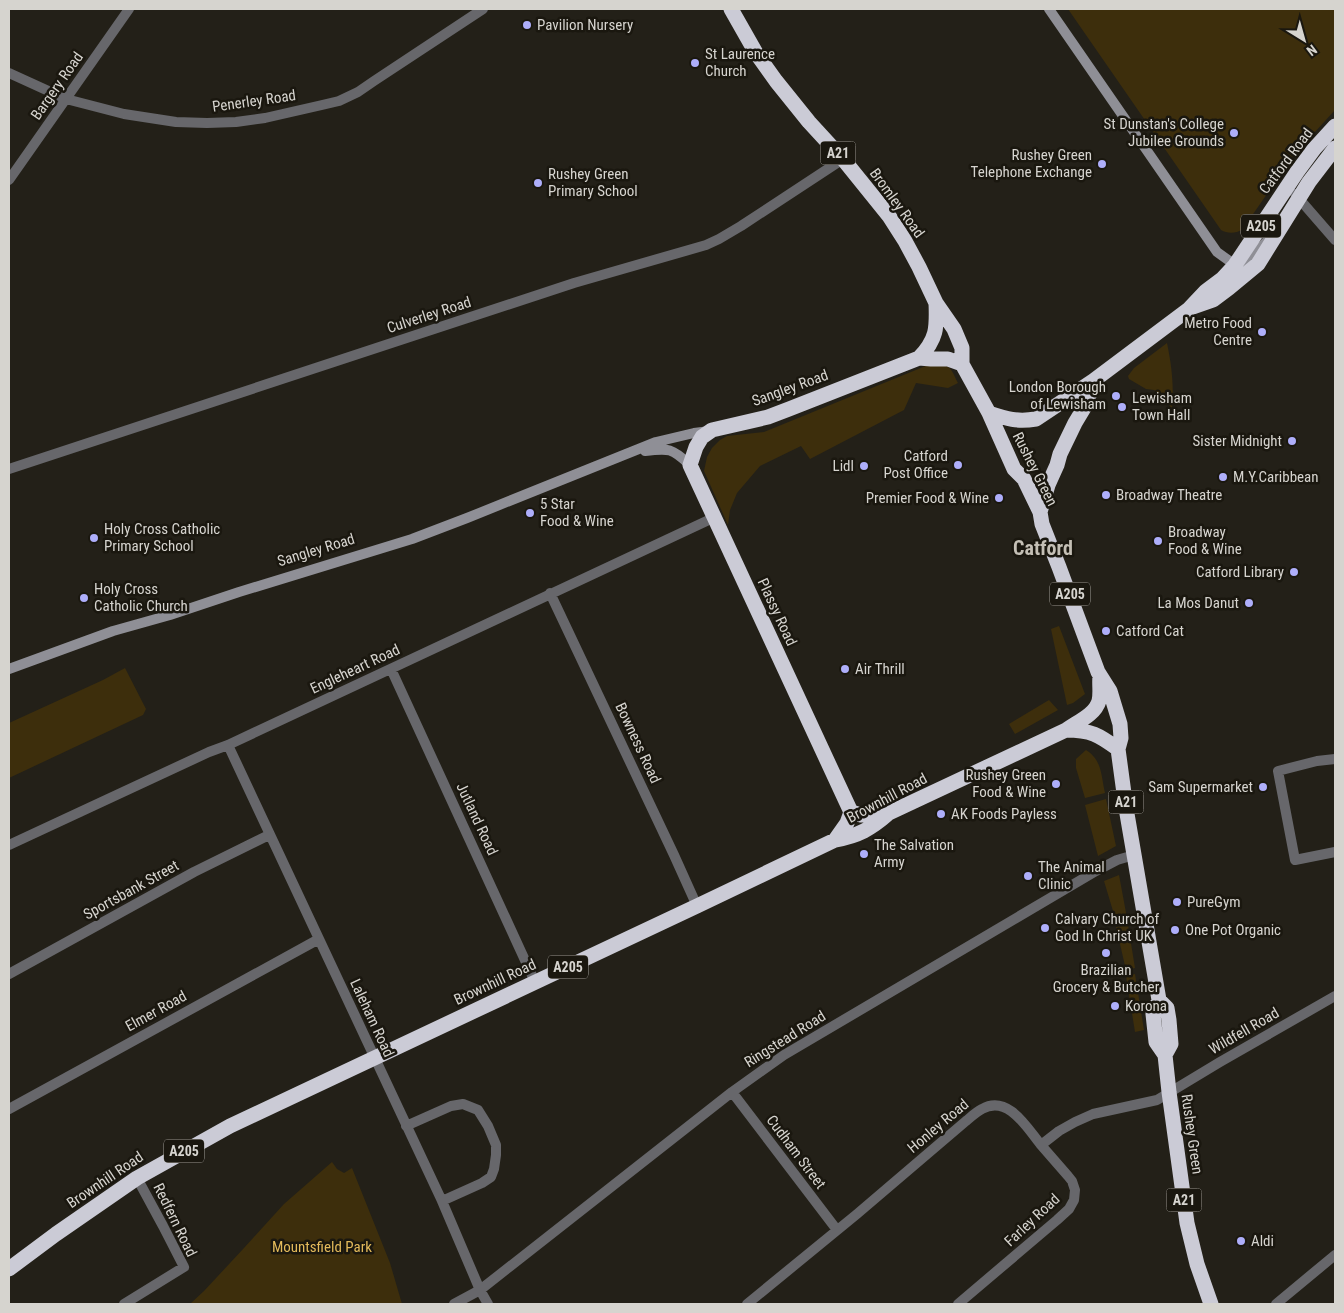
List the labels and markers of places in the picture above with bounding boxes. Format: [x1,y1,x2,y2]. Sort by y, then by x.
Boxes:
place label: Pavilion Nursery [537,16,633,34]
marker: Pavilion Nursery [521,19,533,31]
place label: St Laurence Church [705,45,775,80]
marker: St Laurence Church [689,57,701,69]
place label: St Dunstan's College Jubilee Grounds [1104,115,1224,150]
marker: St Dunstan's College Jubilee Grounds [1228,127,1240,139]
place label: Rushey Green Telephone Exchange [971,146,1092,181]
marker: Rushey Green Telephone Exchange [1096,158,1108,170]
place label: Rushey Green Primary School [548,165,638,200]
marker: Rushey Green Primary School [532,177,544,189]
place label: Metro Food Centre [1184,314,1252,349]
marker: Metro Food Centre [1256,326,1268,338]
place label: London Borough of Lewisham [1009,378,1106,413]
place label: Lewisham Town Hall [1132,389,1192,424]
marker: London Borough of Lewisham [1110,390,1122,402]
marker: Lewisham Town Hall [1116,401,1128,413]
place label: Sister Midnight [1192,432,1282,450]
marker: Sister Midnight [1286,435,1298,447]
place label: Catford Post Office [883,447,948,482]
place label: Lidl [833,457,854,475]
marker: Catford Post Office [952,459,964,471]
marker: Lidl [858,460,870,472]
place label: M.Y.Caribbean [1233,468,1319,486]
marker: M.Y.Caribbean [1217,471,1229,483]
place label: Broadway Theatre [1116,486,1222,504]
place label: Premier Food & Wine [866,489,989,507]
marker: Broadway Theatre [1100,489,1112,501]
marker: Premier Food & Wine [993,492,1005,504]
place label: 5 Star Food & Wine [540,495,614,530]
marker: 5 Star Food & Wine [524,507,536,519]
place label: Holy Cross Catholic Primary School [104,520,220,555]
place label: Broadway Food & Wine [1168,523,1242,558]
marker: Holy Cross Catholic Primary School [88,532,100,544]
marker: Broadway Food & Wine [1152,535,1164,547]
place label: Catford Library [1196,563,1284,581]
marker: Catford Library [1288,566,1300,578]
place label: Holy Cross Catholic Church [94,580,188,615]
marker: Holy Cross Catholic Church [78,592,90,604]
place label: La Mos Danut [1157,594,1239,612]
marker: La Mos Danut [1243,597,1255,609]
place label: Catford Cat [1116,622,1184,640]
marker: Catford Cat [1100,625,1112,637]
place label: Air Thrill [855,660,905,678]
marker: Air Thrill [839,663,851,675]
place label: Rushey Green Food & Wine [965,766,1046,801]
marker: Rushey Green Food & Wine [1050,778,1062,790]
place label: Sam Supermarket [1148,778,1253,796]
marker: Sam Supermarket [1257,781,1269,793]
place label: AK Foods Payless [951,805,1057,823]
marker: AK Foods Payless [935,808,947,820]
place label: The Salvation Army [874,836,954,871]
marker: The Salvation Army [858,848,870,860]
place label: The Animal Clinic [1038,858,1105,893]
marker: The Animal Clinic [1022,870,1034,882]
place label: PureGym [1187,893,1240,911]
marker: PureGym [1171,896,1183,908]
place label: Calvary Church of God In Christ UK [1055,910,1160,945]
place label: One Pot Organic [1185,921,1281,939]
marker: Calvary Church of God In Christ UK [1039,922,1051,934]
marker: One Pot Organic [1169,924,1181,936]
marker: Brazilian Grocery & Butcher [1100,947,1112,959]
place label: Brazilian Grocery & Butcher [1053,961,1160,996]
place label: Korona [1125,997,1167,1015]
marker: Korona [1109,1000,1121,1012]
place label: Aldi [1251,1232,1274,1250]
marker: Aldi [1235,1235,1247,1247]

